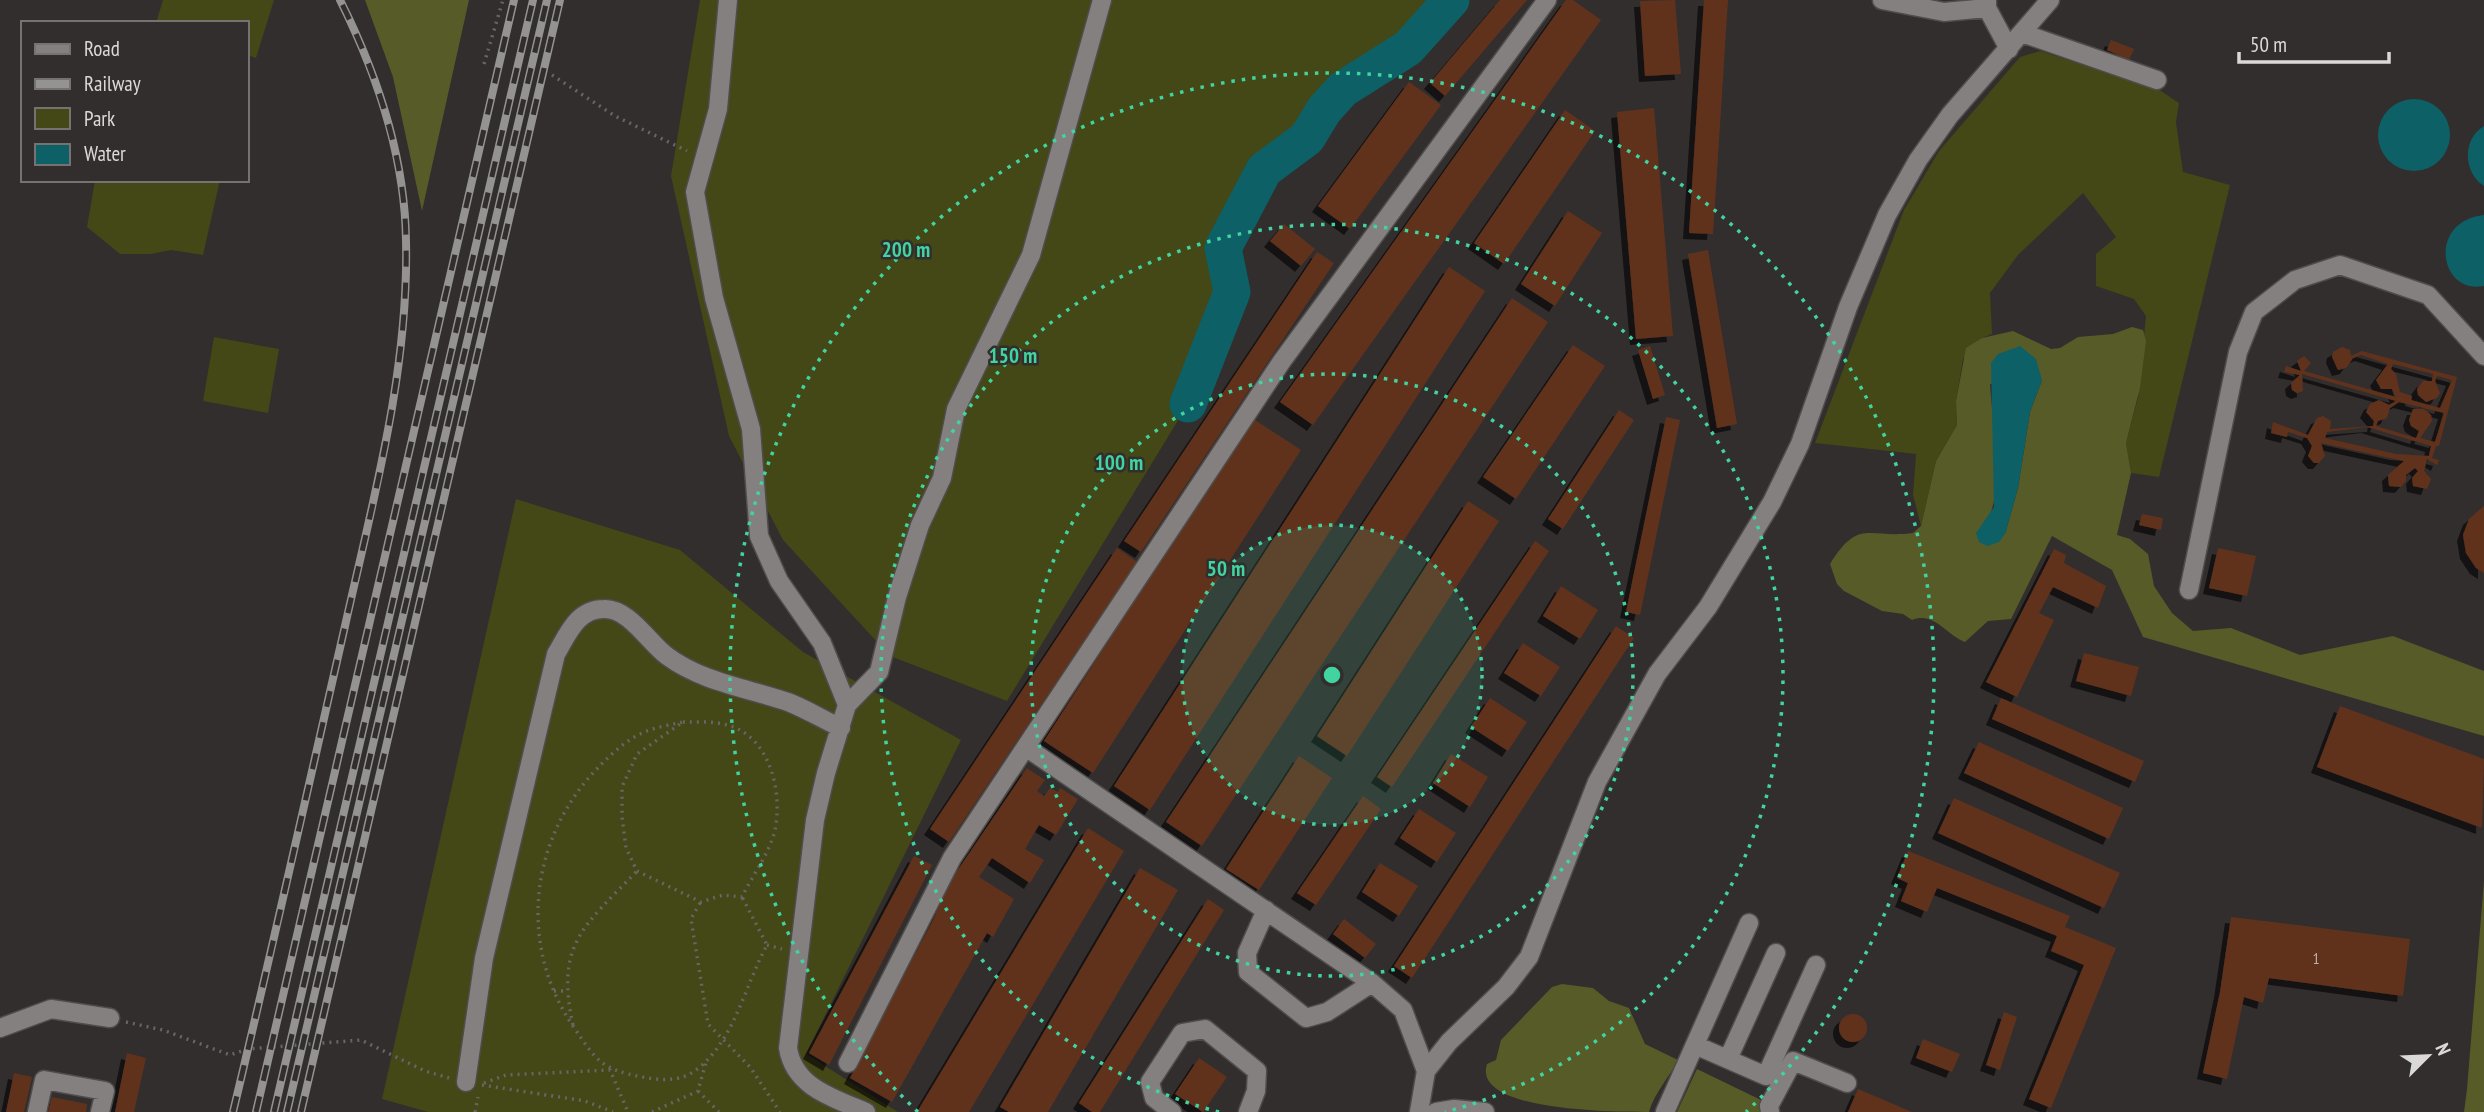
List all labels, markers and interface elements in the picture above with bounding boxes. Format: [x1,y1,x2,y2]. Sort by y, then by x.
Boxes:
legend [21,21,248,182]
scale bar [2239,21,2390,65]
text: 50 m [2250,31,2287,58]
text: Road [84,35,120,62]
text: Railway [84,70,141,97]
text: Park [84,105,115,132]
text: Water [84,140,126,167]
text: 200 m [882,236,930,263]
text: 150 m [989,342,1037,369]
text: 100 m [1095,449,1143,476]
text: 50 m [1207,555,1245,582]
centre of rings [1320,663,1344,687]
house number: 1 [2312,948,2320,968]
north arrow [2393,1021,2463,1091]
text: N [2430,1040,2457,1059]

